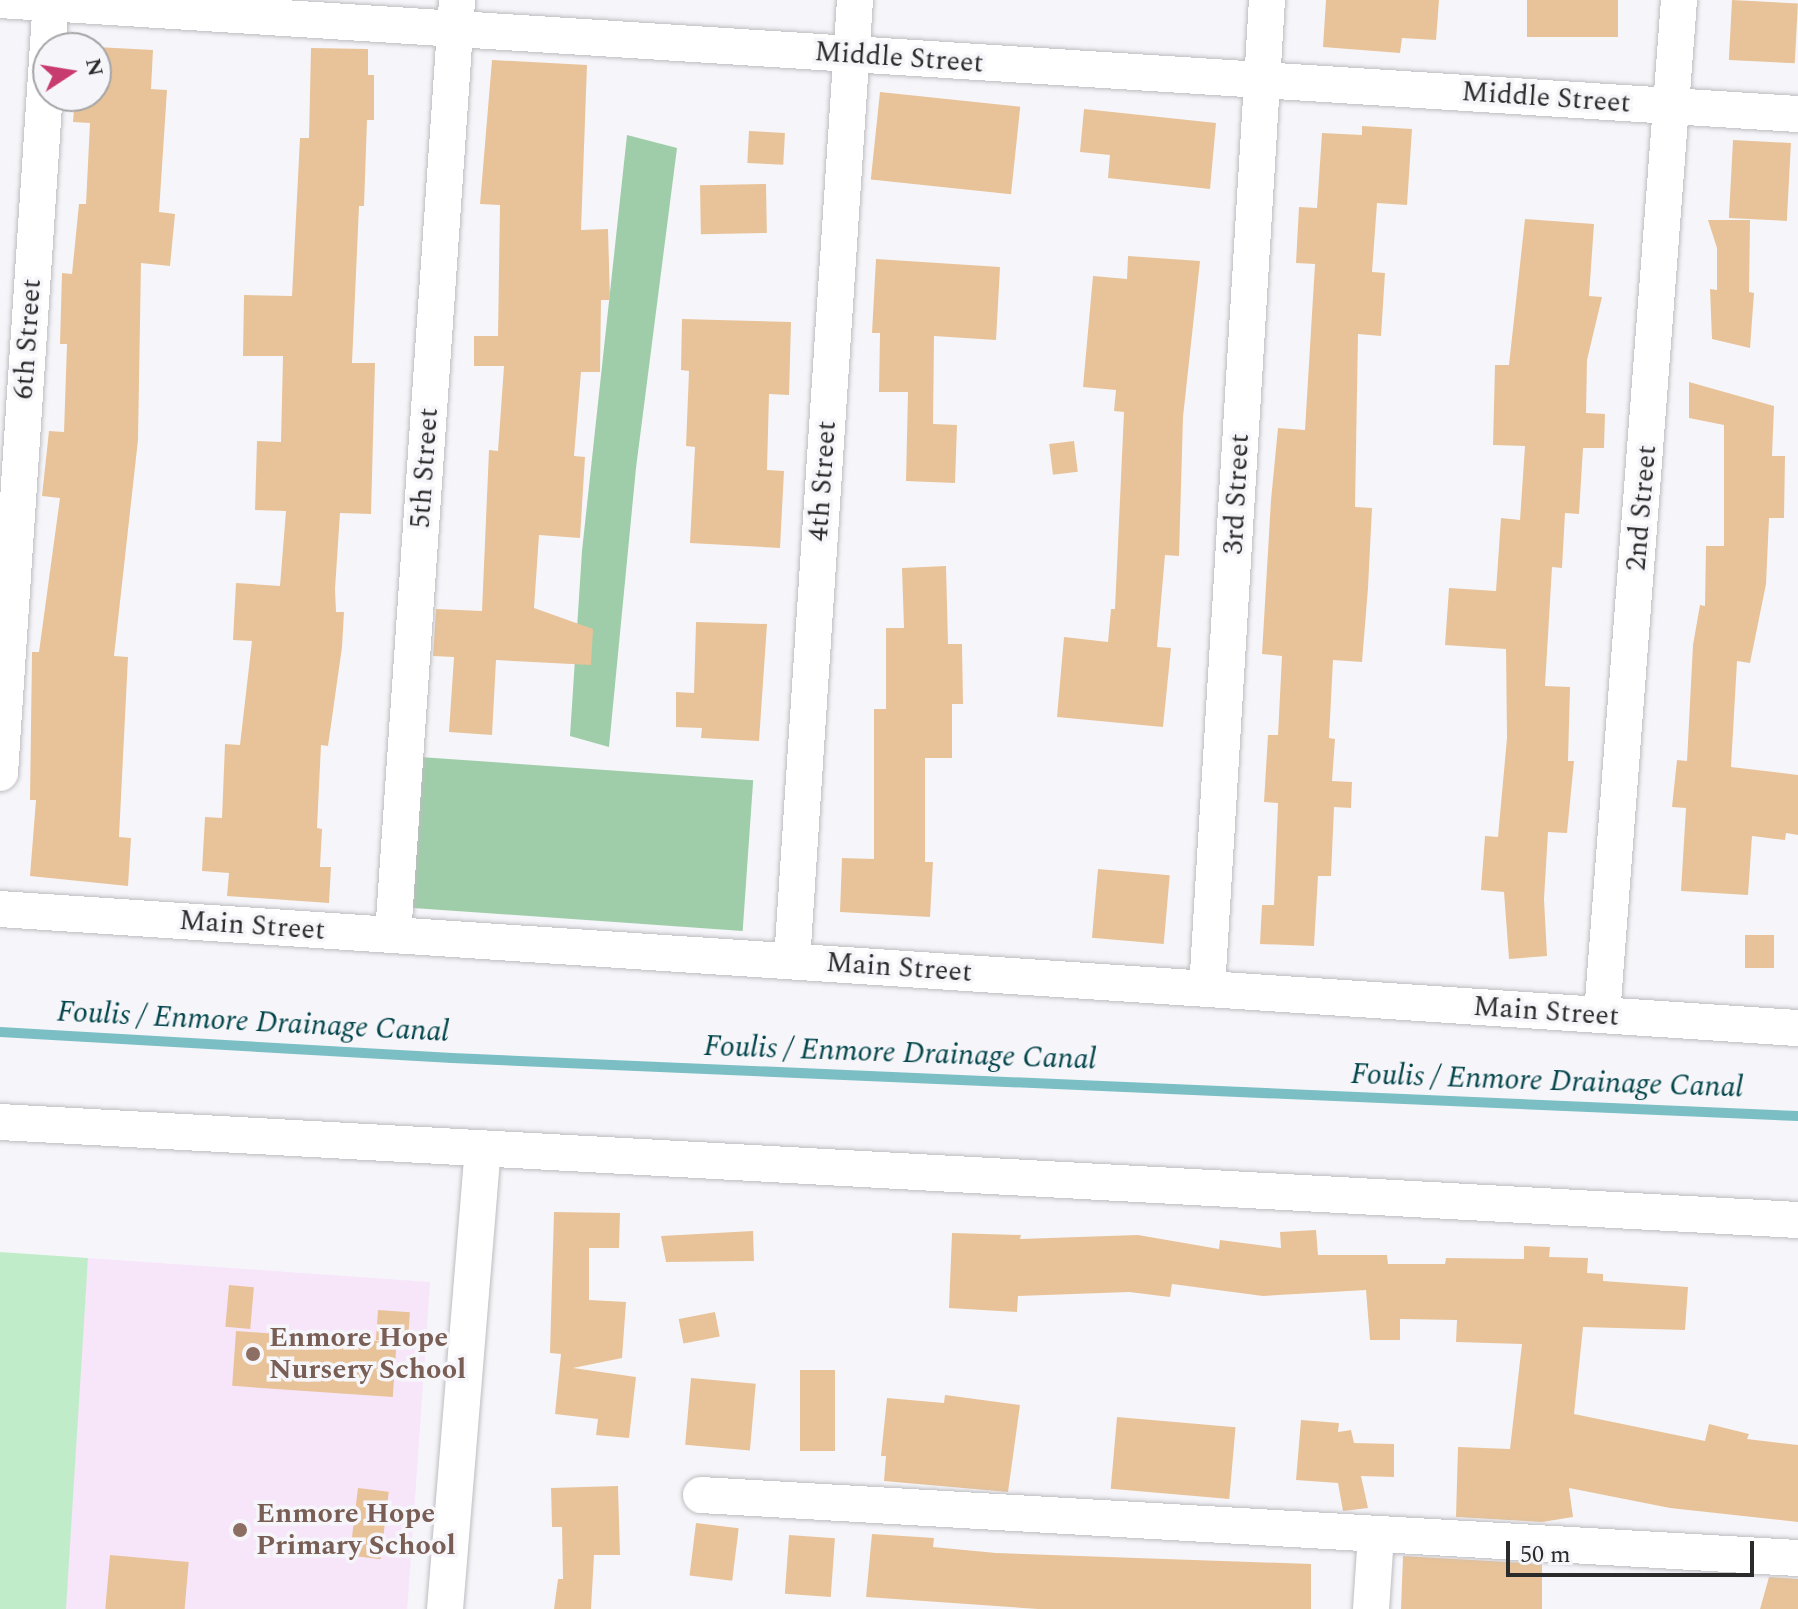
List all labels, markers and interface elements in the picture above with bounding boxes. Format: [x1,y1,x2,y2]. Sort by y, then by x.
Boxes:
north arrow [32,32,112,112]
street label: Middle Street [813,35,985,81]
text: N [76,55,112,80]
street label: Middle Street [1460,75,1632,121]
street label: 6th Street [7,278,49,400]
street label: 5th Street [404,407,446,529]
street label: 4th Street [802,420,844,542]
street label: 3rd Street [1217,433,1257,555]
street label: 2nd Street [1620,444,1664,572]
street label: Main Street [178,904,326,948]
street label: Main Street [825,946,973,990]
street label: Main Street [1472,990,1620,1034]
water label: Foulis / Enmore Drainage Canal [56,994,450,1050]
water label: Foulis / Enmore Drainage Canal [703,1028,1097,1078]
water label: Foulis / Enmore Drainage Canal [1350,1056,1744,1106]
place label: Enmore Hope Nursery School [269,1321,466,1387]
marker: Enmore Hope Nursery School [244,1345,262,1363]
place label: Enmore Hope Primary School [256,1497,456,1563]
marker: Enmore Hope Primary School [231,1521,249,1539]
scale bar [1510,1525,1758,1575]
text: 50 m [1520,1537,1571,1573]

